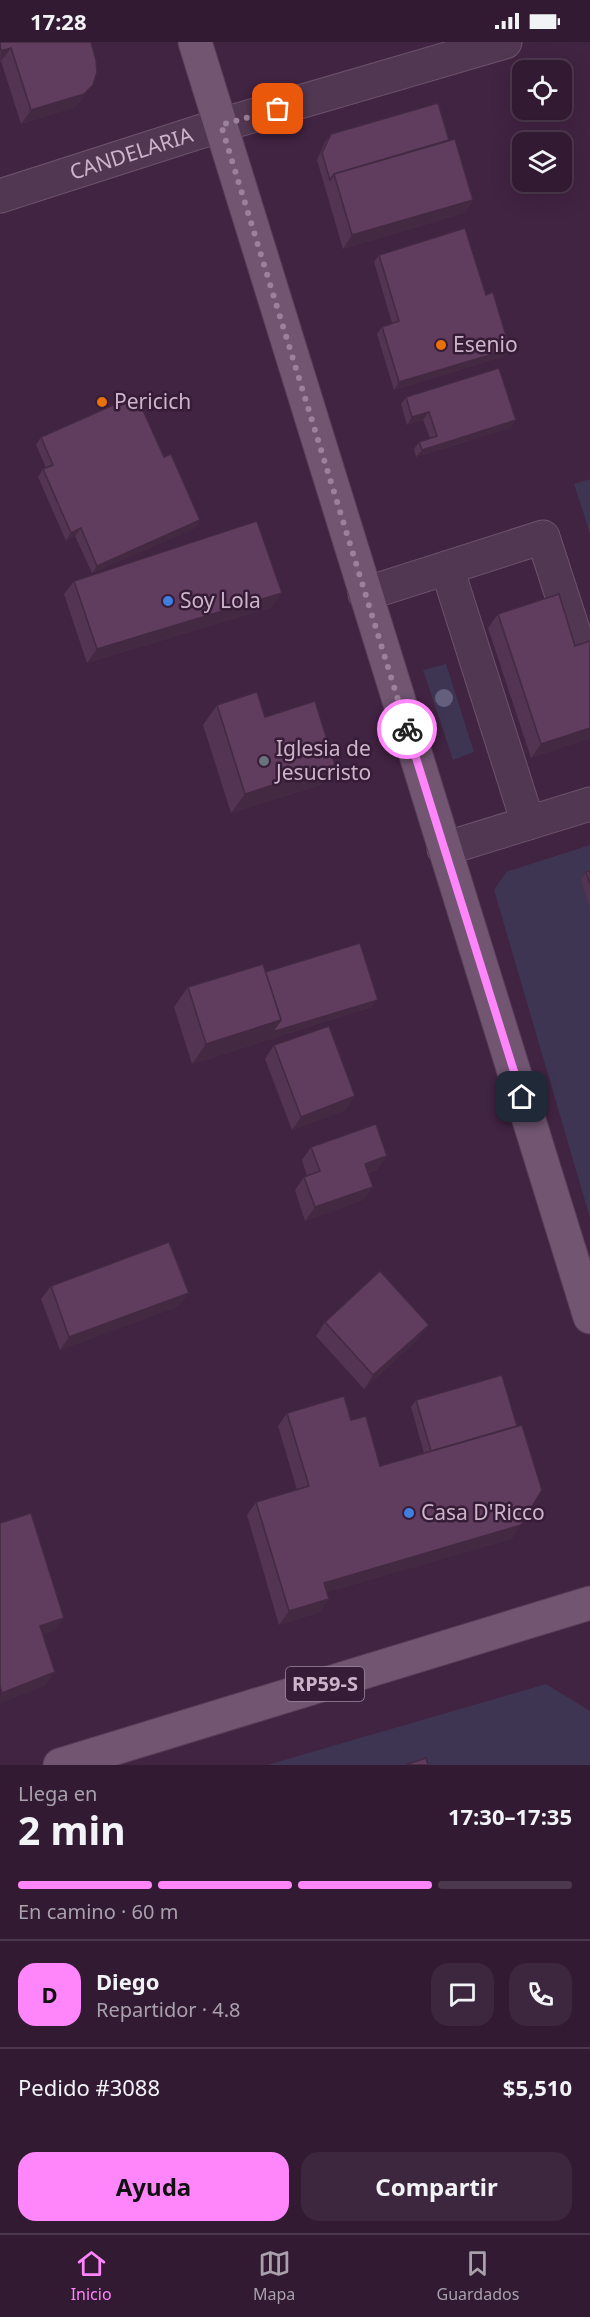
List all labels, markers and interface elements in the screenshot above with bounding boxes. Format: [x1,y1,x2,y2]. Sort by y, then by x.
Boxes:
text: 17:28 [30,6,87,36]
map controls [512,60,572,192]
button: locate [512,60,572,120]
pin [252,83,303,134]
icon: bag [261,92,294,125]
street label: CANDELARIA [66,120,197,186]
button: layers [512,132,572,192]
place label: Esenio [453,330,518,358]
marker: Esenio [434,338,448,352]
place label: Pericich [114,387,191,415]
marker: Pericich [95,395,109,409]
place label: Soy Lola [180,586,261,614]
marker: Soy Lola [161,594,175,608]
courier [377,699,437,759]
icon: bike [391,713,424,746]
place label: Iglesia de Jesucristo [274,734,371,786]
marker: Iglesia de Jesucristo [257,754,271,768]
pin [496,1071,547,1122]
icon: home [505,1080,538,1113]
place label: Casa D'Ricco [421,1498,545,1526]
marker: Casa D'Ricco [402,1506,416,1520]
road number: RP59-S [286,1667,364,1701]
text: Llega en [18,1780,97,1807]
text: 17:30–17:35 [448,1801,572,1831]
text: 2 min [18,1803,125,1856]
text: En camino · 60 m [18,1898,178,1925]
button: chat [431,1963,494,2026]
button: phone [509,1963,572,2026]
text: Diego [96,1966,159,1996]
text: D [41,1979,58,2009]
text: Repartidor · 4.8 [96,1996,241,2023]
text: Pedido #3088 [18,2072,160,2102]
text: $5,510 [503,2072,572,2102]
button: Ayuda [18,2152,289,2221]
button: Compartir [301,2152,572,2221]
tab: Inicio [71,2247,112,2305]
tab: Mapa [253,2247,295,2305]
tab: Guardados [437,2247,519,2305]

